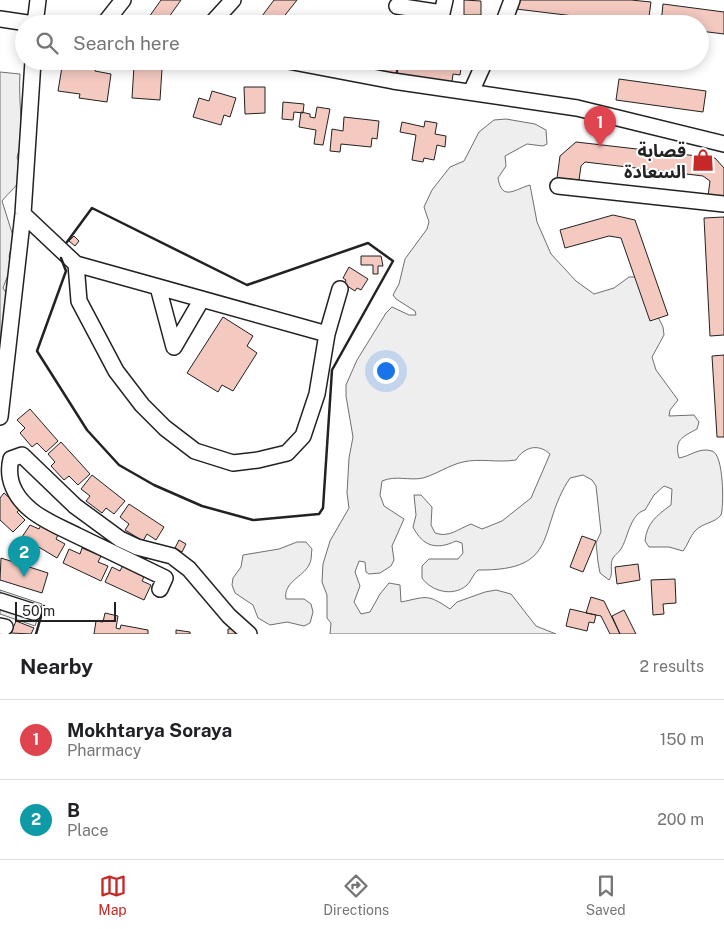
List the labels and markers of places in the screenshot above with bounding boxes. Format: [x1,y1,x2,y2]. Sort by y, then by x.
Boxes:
pin: 1 [584,106,616,147]
place label: قصابة السعادة [624,140,686,182]
shop icon: قصابة السعادة [690,147,716,173]
pin: 2 [8,536,40,577]

